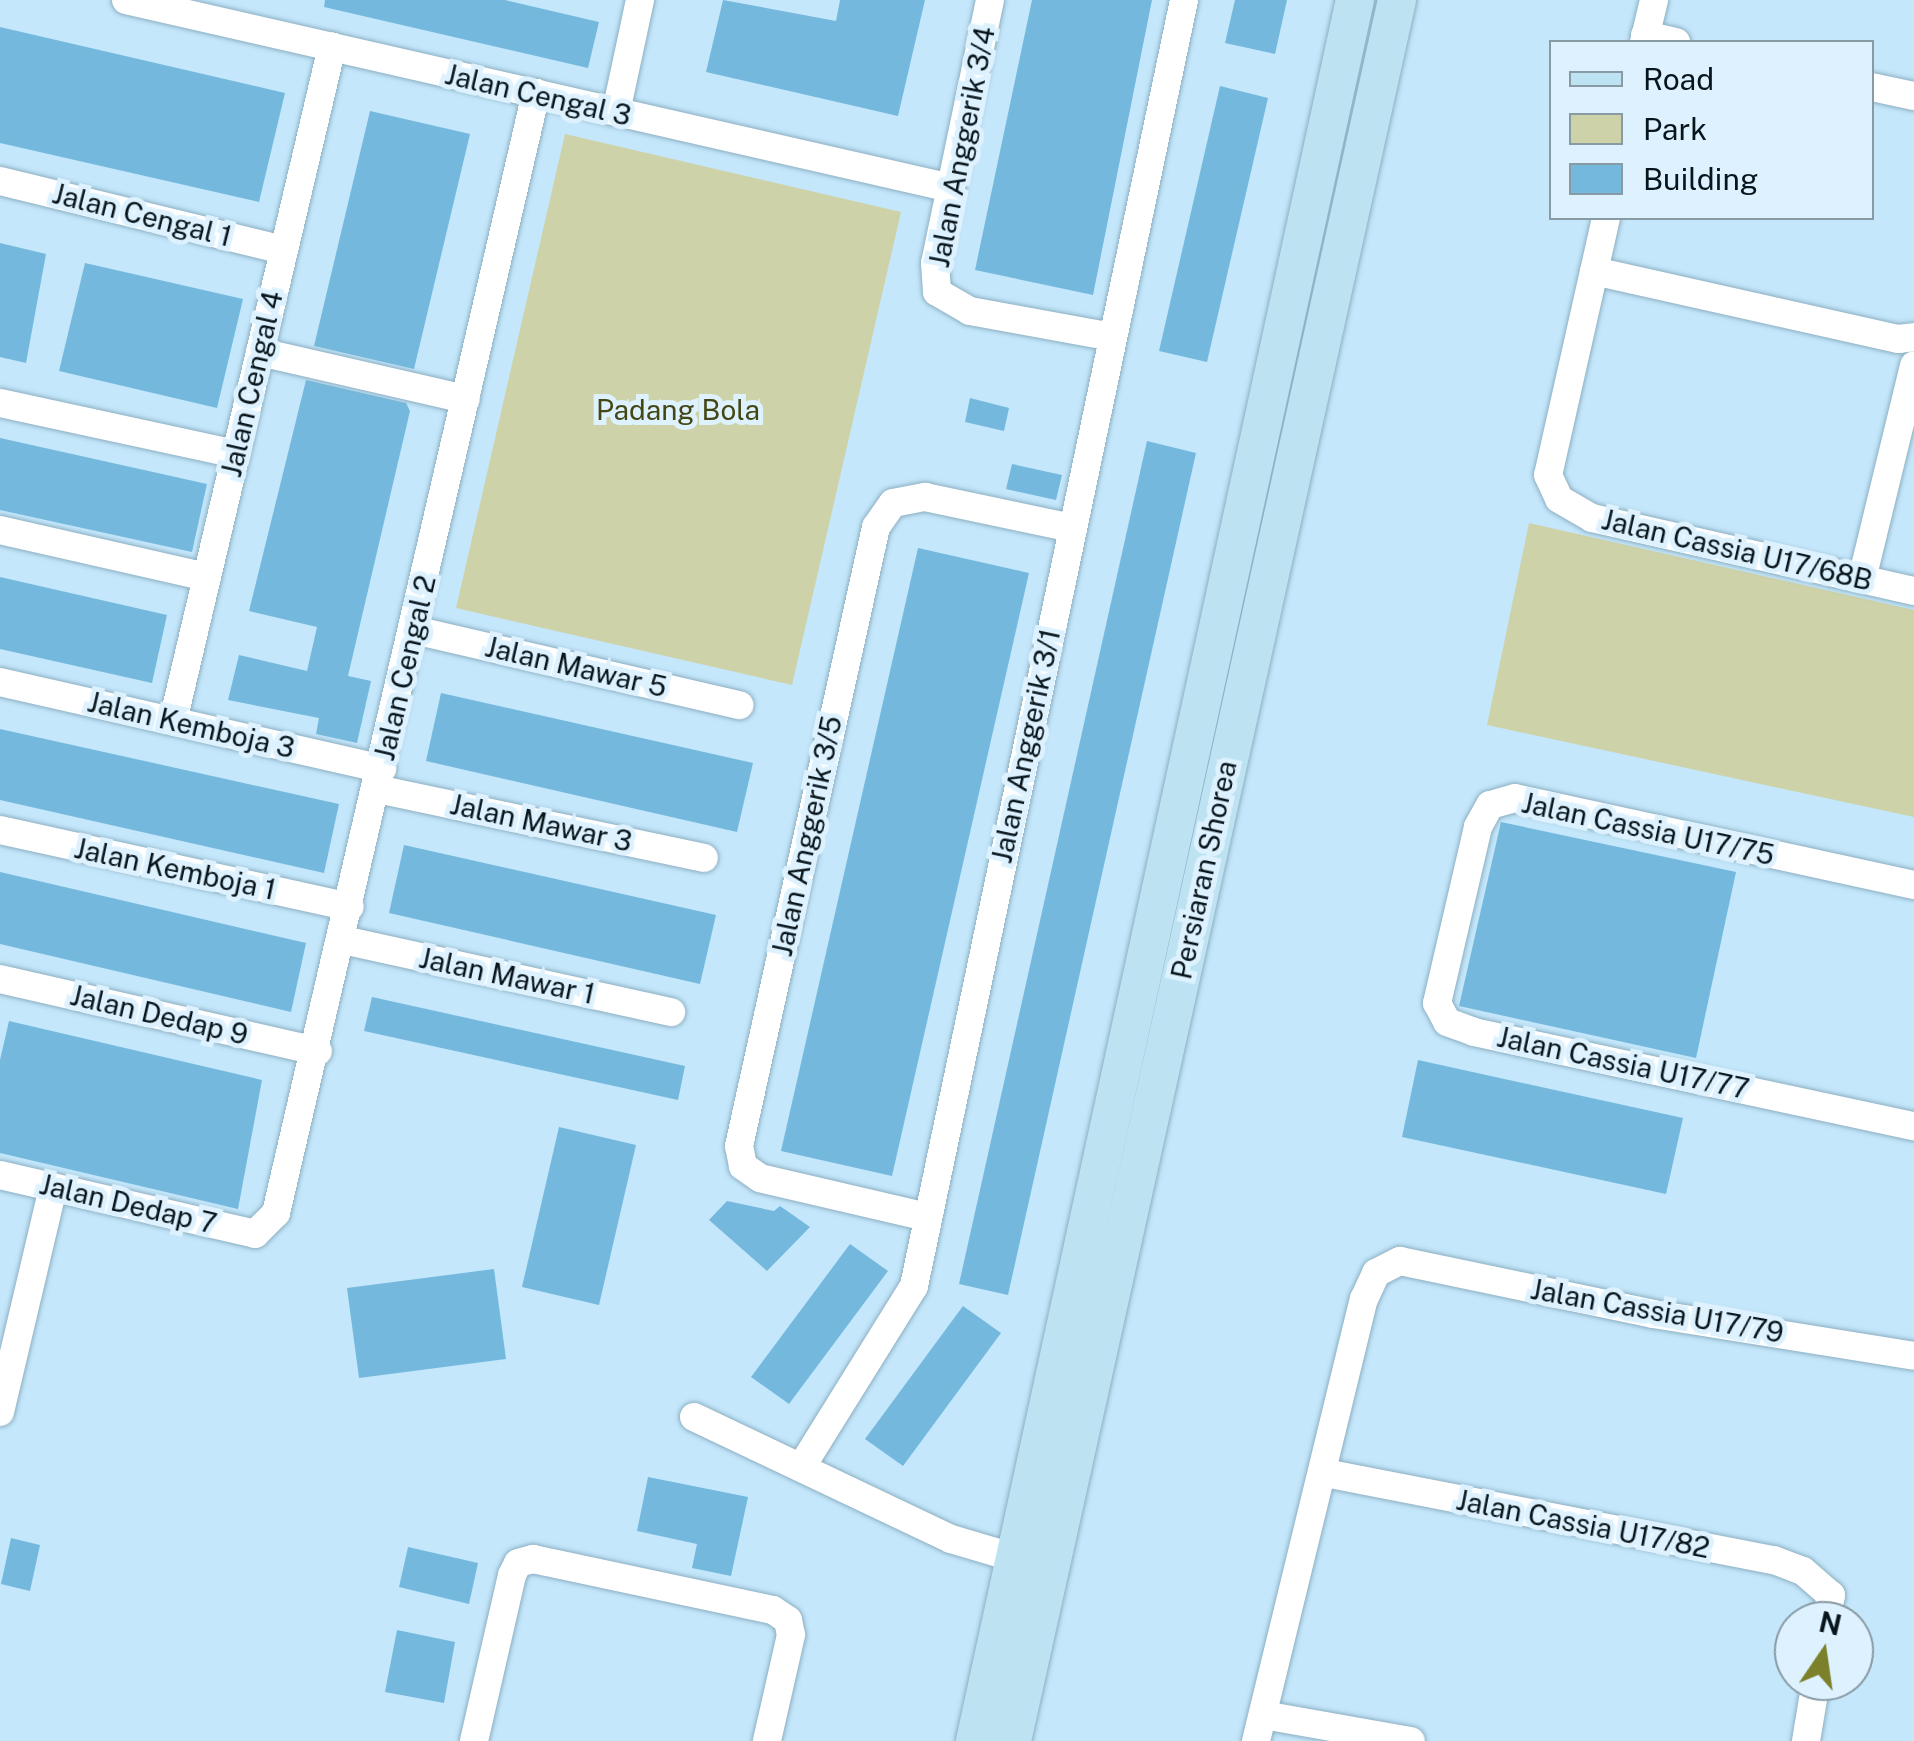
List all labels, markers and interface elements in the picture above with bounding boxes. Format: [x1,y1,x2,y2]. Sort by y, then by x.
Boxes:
street label: Jalan Anggerik 3/4 [922,24,1002,270]
legend [1549,40,1874,220]
street label: Jalan Cengal 3 [442,57,634,133]
text: Road [1643,61,1714,97]
text: Park [1643,111,1707,147]
text: Building [1643,161,1758,197]
street label: Jalan Cengal 1 [49,176,235,254]
street label: Jalan Cengal 4 [214,288,290,480]
park label: Padang Bola [596,393,760,427]
street label: Jalan Cassia U17/68B [1598,502,1876,598]
street label: Jalan Cengal 2 [367,572,443,764]
street label: Jalan Anggerik 3/1 [985,626,1067,866]
street label: Jalan Mawar 5 [482,630,670,704]
street label: Jalan Kemboja 3 [84,685,298,765]
street label: Jalan Anggerik 3/5 [765,713,849,959]
street label: Persiaran Shorea [1164,758,1244,982]
street label: Jalan Cassia U17/75 [1519,786,1777,872]
street label: Jalan Mawar 3 [447,787,635,859]
street label: Jalan Kemboja 1 [71,831,279,907]
street label: Jalan Mawar 1 [416,941,598,1011]
street label: Jalan Dedap 9 [67,978,251,1052]
street label: Jalan Cassia U17/77 [1494,1020,1752,1106]
street label: Jalan Dedap 7 [36,1167,220,1241]
street label: Jalan Cassia U17/79 [1528,1272,1786,1350]
street label: Jalan Cassia U17/82 [1453,1483,1713,1565]
north arrow [1774,1601,1874,1701]
text: N [1816,1605,1845,1642]

